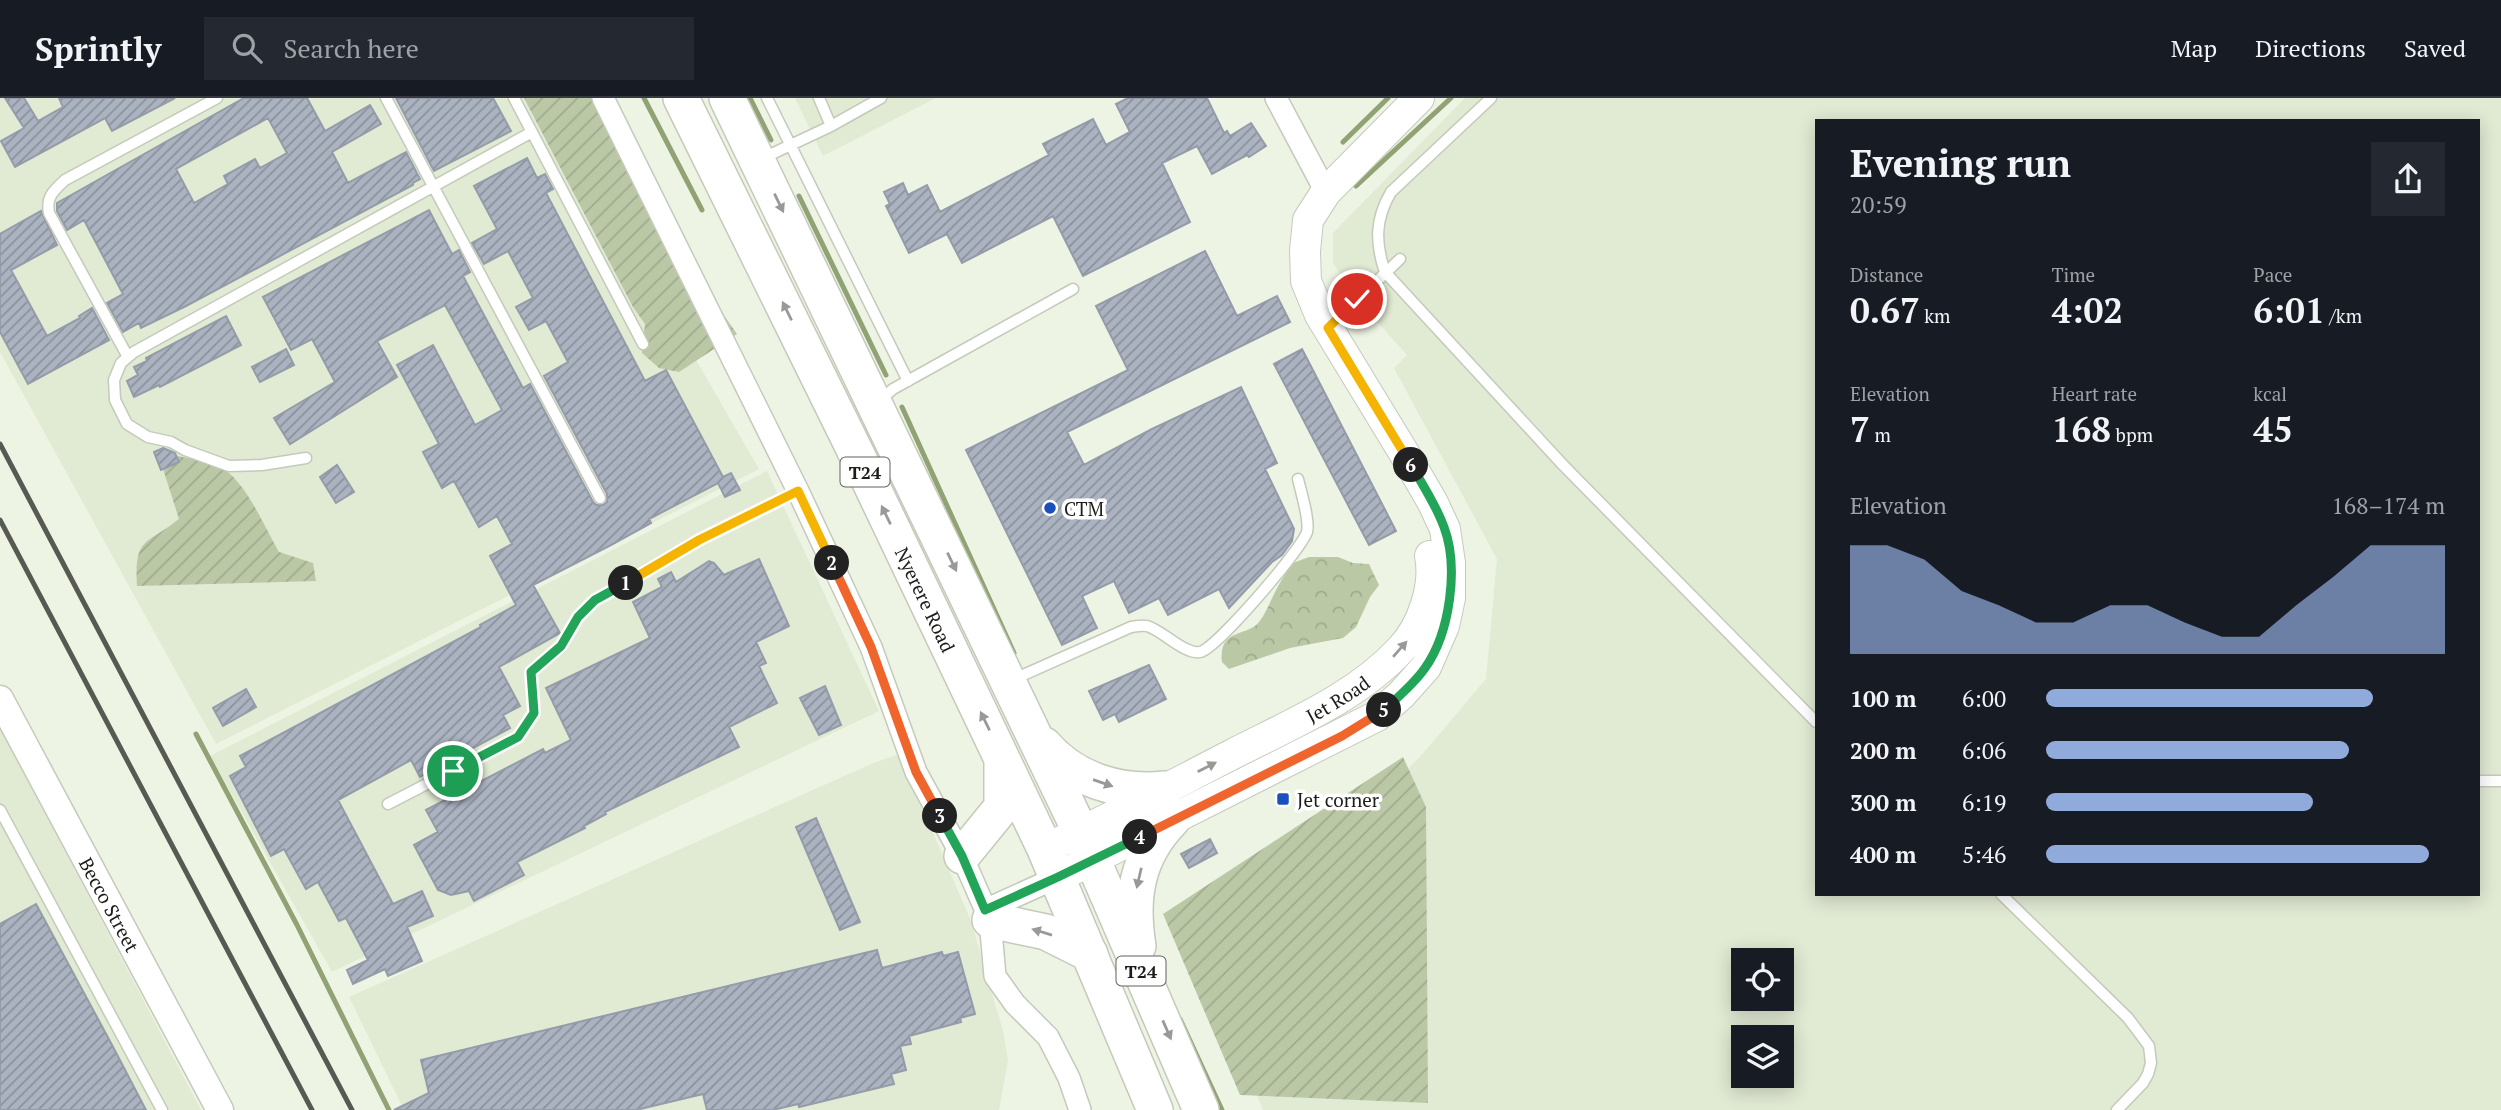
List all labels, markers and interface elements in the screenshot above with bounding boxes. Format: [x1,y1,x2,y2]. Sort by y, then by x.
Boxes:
search box [204,17,694,80]
text: Sprintly [35,27,162,70]
icon: search [228,29,266,67]
text: Search here [284,31,419,65]
text: Map [2171,32,2217,64]
text: Directions [2255,32,2366,64]
text: Saved [2404,32,2466,64]
text: Evening run [1850,138,2071,188]
button: share [2371,142,2445,216]
text: 20:59 [1850,189,1907,220]
one-way arrow [773,193,785,213]
text: Distance [1850,262,1923,287]
text: Time [2052,262,2095,287]
text: Pace [2253,262,2292,287]
pin [1327,269,1387,329]
icon: check [1338,280,1376,318]
text: 0.67 [1850,287,1920,333]
text: 4:02 [2052,287,2123,333]
text: 6:01 [2253,287,2325,333]
one-way arrow [781,301,792,321]
text: km [1920,303,1951,328]
text: /km [2325,303,2362,328]
text: Elevation [1850,381,1930,406]
text: Heart rate [2052,381,2137,406]
text: kcal [2253,381,2287,406]
text: 7 [1850,406,1870,452]
text: 168 [2052,406,2111,452]
text: 45 [2253,406,2293,452]
text: m [1870,422,1891,447]
text: bpm [2111,422,2153,447]
pin: 6 [1394,448,1428,482]
text: 6 [1405,452,1416,477]
road number: T24 [840,458,890,486]
text: Elevation [1850,490,1947,521]
text: 168–174 m [2332,490,2445,521]
place label: CTM [1064,496,1104,521]
marker: CTM [1042,500,1058,516]
one-way arrow [880,505,891,526]
street label: Nyerere Road [890,543,962,656]
pin: 2 [814,546,850,580]
text: 2 [826,550,837,575]
one-way arrow [947,552,958,572]
pin: 1 [608,566,644,601]
text: 1 [620,570,631,595]
one-way arrow [1392,640,1408,658]
street label: Jet Road [1301,669,1375,728]
text: 100 m [1850,683,1916,714]
text: 6:00 [1962,683,2006,714]
pin: 5 [1366,692,1402,728]
text: 5 [1378,697,1389,722]
one-way arrow [979,711,990,731]
text: 200 m [1850,735,1916,766]
text: 6:06 [1962,735,2006,766]
pin [423,741,483,801]
icon: arrive [434,752,472,790]
one-way arrow [1197,762,1217,773]
one-way arrow [1093,778,1114,789]
place label: Jet corner [1297,787,1380,812]
text: 300 m [1850,787,1916,818]
text: 6:19 [1962,787,2006,818]
marker: Jet corner [1275,791,1291,807]
pin: 3 [922,798,958,834]
text: 3 [934,803,945,828]
pin: 4 [1122,820,1158,854]
text: 4 [1134,824,1145,849]
text: 400 m [1850,839,1916,870]
text: 5:46 [1962,839,2006,870]
street label: Becco Street [74,853,146,956]
one-way arrow [1133,867,1144,889]
one-way arrow [1031,926,1052,936]
map controls [1731,948,1794,1088]
button: locate [1731,948,1794,1011]
road number: T24 [1116,956,1166,986]
one-way arrow [1161,1020,1173,1040]
button: layers [1731,1025,1794,1088]

